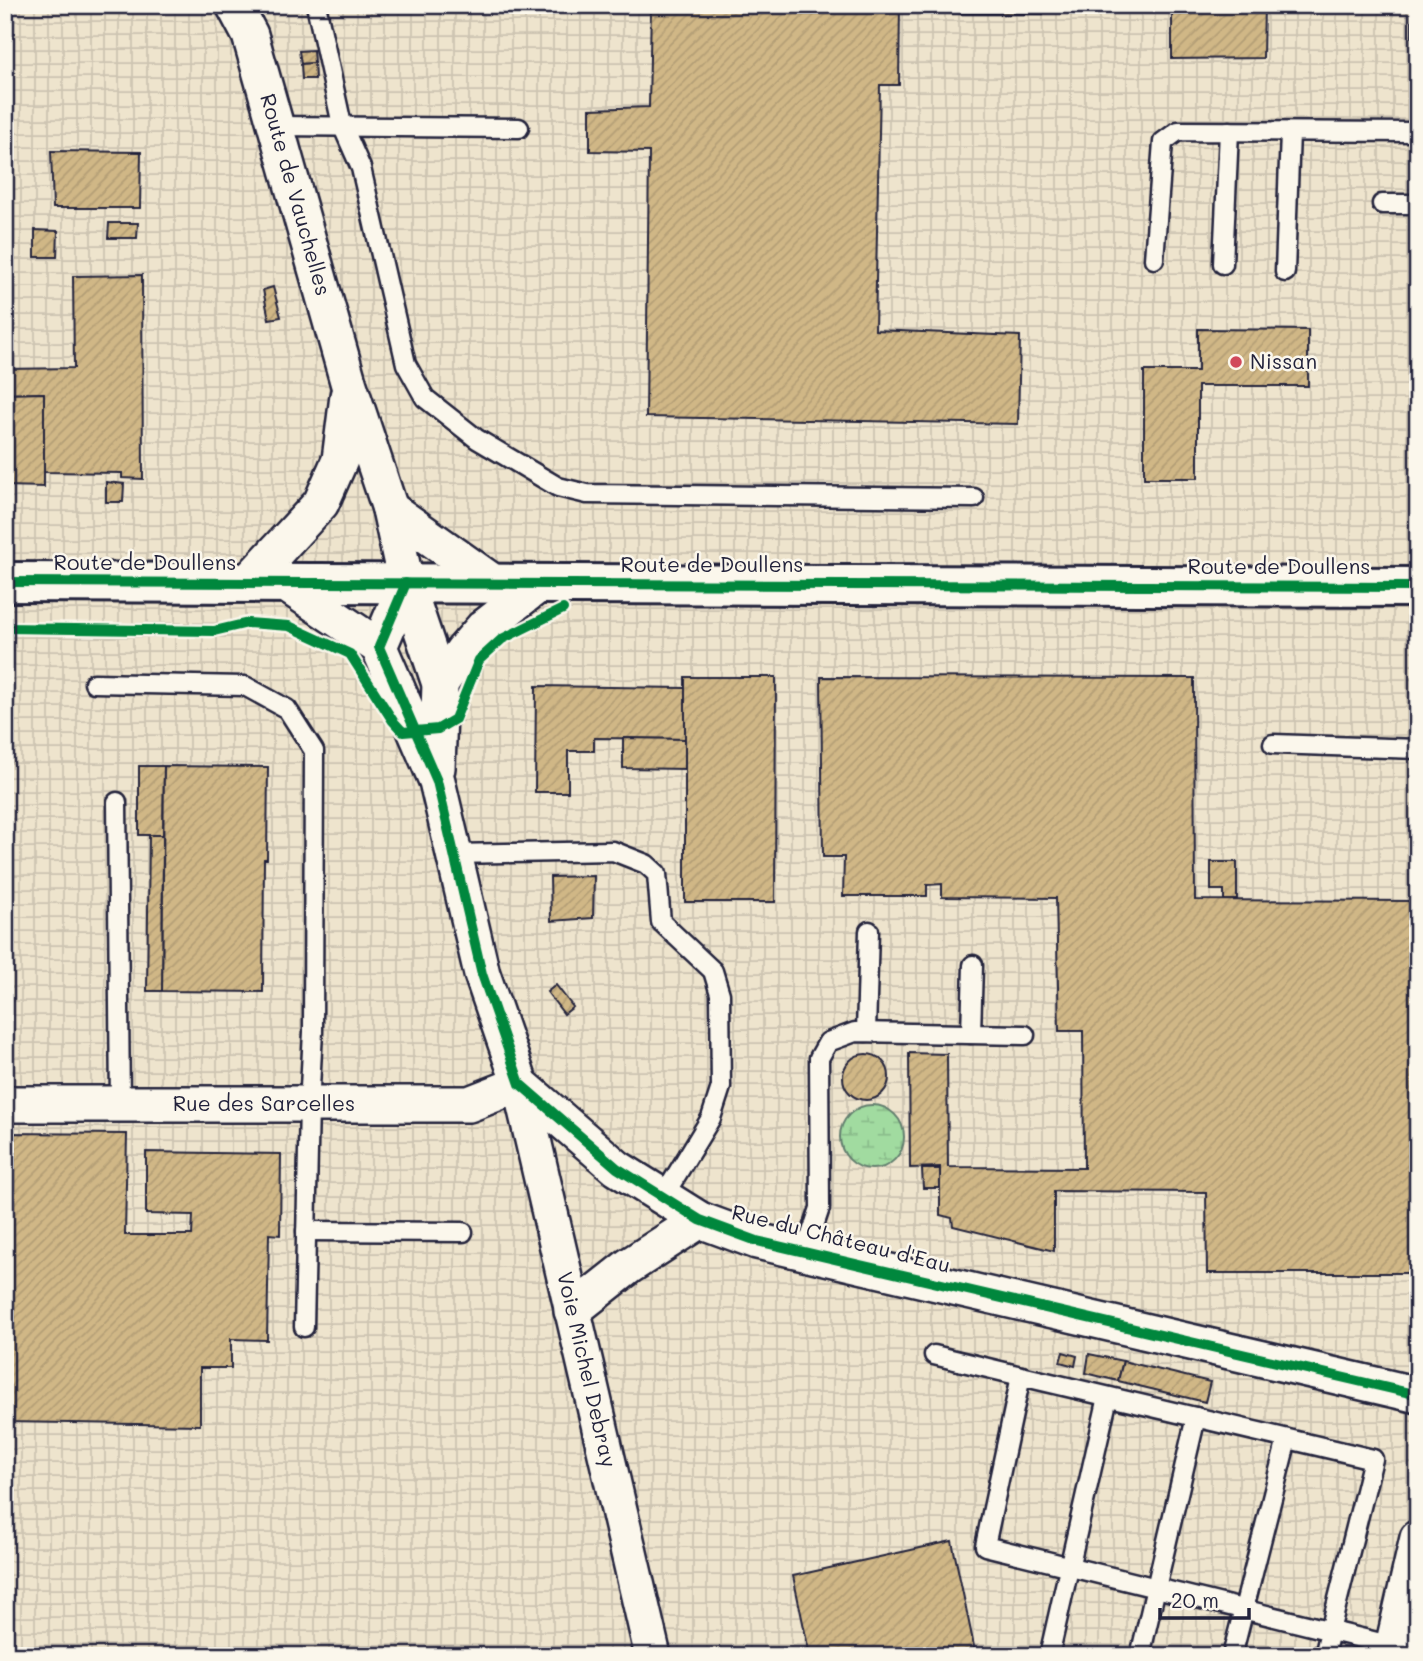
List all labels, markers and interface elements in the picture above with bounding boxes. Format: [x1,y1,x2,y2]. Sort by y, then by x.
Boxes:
street label: Route de Vauchelles [255,90,338,298]
place label: Nissan [1250,347,1317,374]
marker: Nissan [1228,354,1244,370]
street label: Route de Doullens [53,548,237,575]
street label: Route de Doullens [620,550,804,577]
street label: Route de Doullens [1187,552,1371,579]
street label: Rue des Sarcelles [173,1089,355,1116]
street label: Rue du Château d'Eau [729,1197,953,1278]
street label: Voie Michel Debray [552,1269,624,1470]
scale bar [1160,1577,1250,1621]
text: 20 m [1171,1586,1219,1613]

